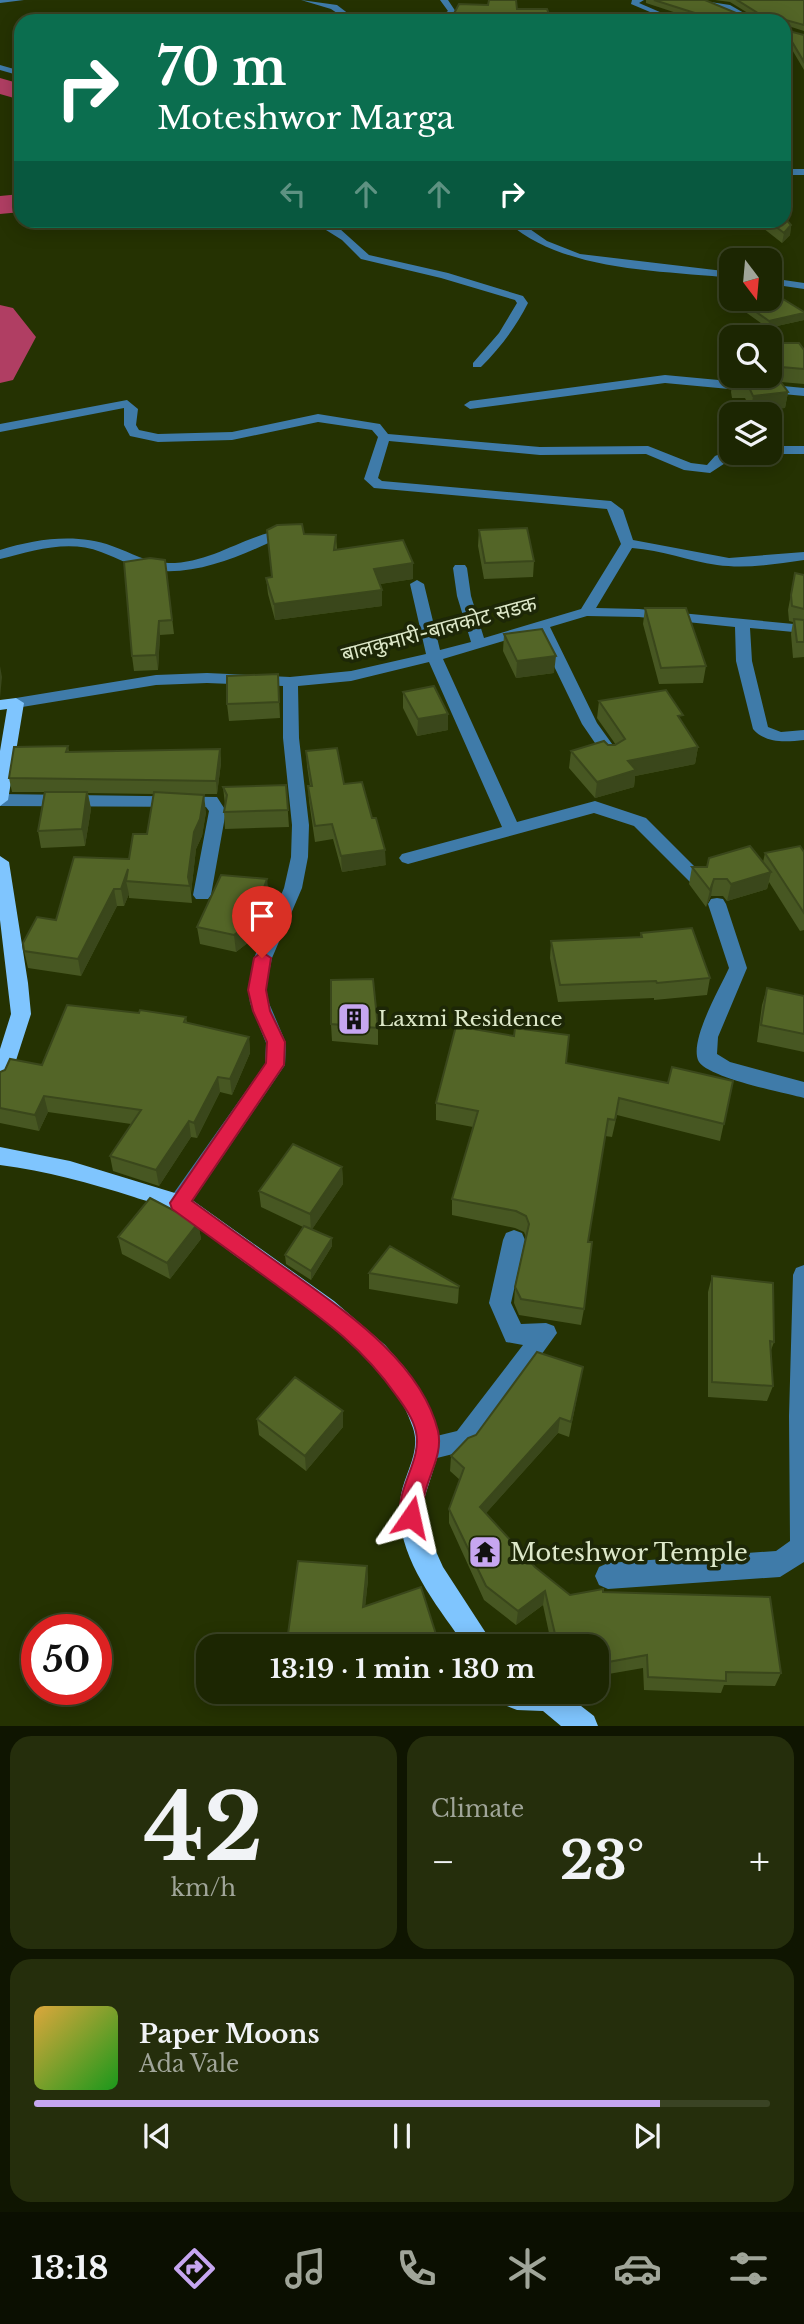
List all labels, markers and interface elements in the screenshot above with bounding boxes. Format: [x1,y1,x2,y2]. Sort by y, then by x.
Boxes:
text: 70 m [157,37,287,98]
icon: right [42,42,133,133]
text: Moteshwor Marga [157,98,454,138]
icon: left [274,175,312,213]
icon: ahead [347,175,385,213]
icon: ahead [420,175,458,213]
icon: right [493,175,531,213]
north arrow [719,248,782,312]
map controls [719,248,782,465]
button: search [719,325,782,388]
button: layers [719,402,782,465]
street label: बालकुमारी-बालकोट सडक [339,590,540,668]
pin [232,886,292,958]
icon: arrive [243,897,281,935]
building icon: Laxmi Residence [335,1000,373,1038]
place label: Laxmi Residence [378,1006,563,1032]
position arrow [374,1480,448,1554]
temple icon: Moteshwor Temple [466,1533,504,1571]
place label: Moteshwor Temple [510,1538,748,1567]
speed limit sign: 50 [21,1614,112,1705]
text: 13:19 · 1 min · 130 m [270,1653,535,1685]
text: 42 [144,1772,263,1885]
text: Climate [431,1795,524,1823]
text: 23° [560,1829,644,1893]
text: − [431,1838,455,1885]
text: + [749,1838,770,1885]
text: km/h [171,1874,236,1902]
text: Paper Moons [139,2018,320,2050]
text: Ada Vale [139,2050,239,2078]
icon: previous [138,2117,176,2155]
icon: pause [383,2117,421,2155]
icon: next [628,2117,666,2155]
icon: directions [170,2244,219,2293]
icon: music [281,2244,330,2293]
icon: phone [392,2244,441,2293]
icon: climate [503,2244,552,2293]
icon: car [613,2244,662,2293]
icon: filters [724,2244,773,2293]
text: 13:18 [31,2248,109,2288]

